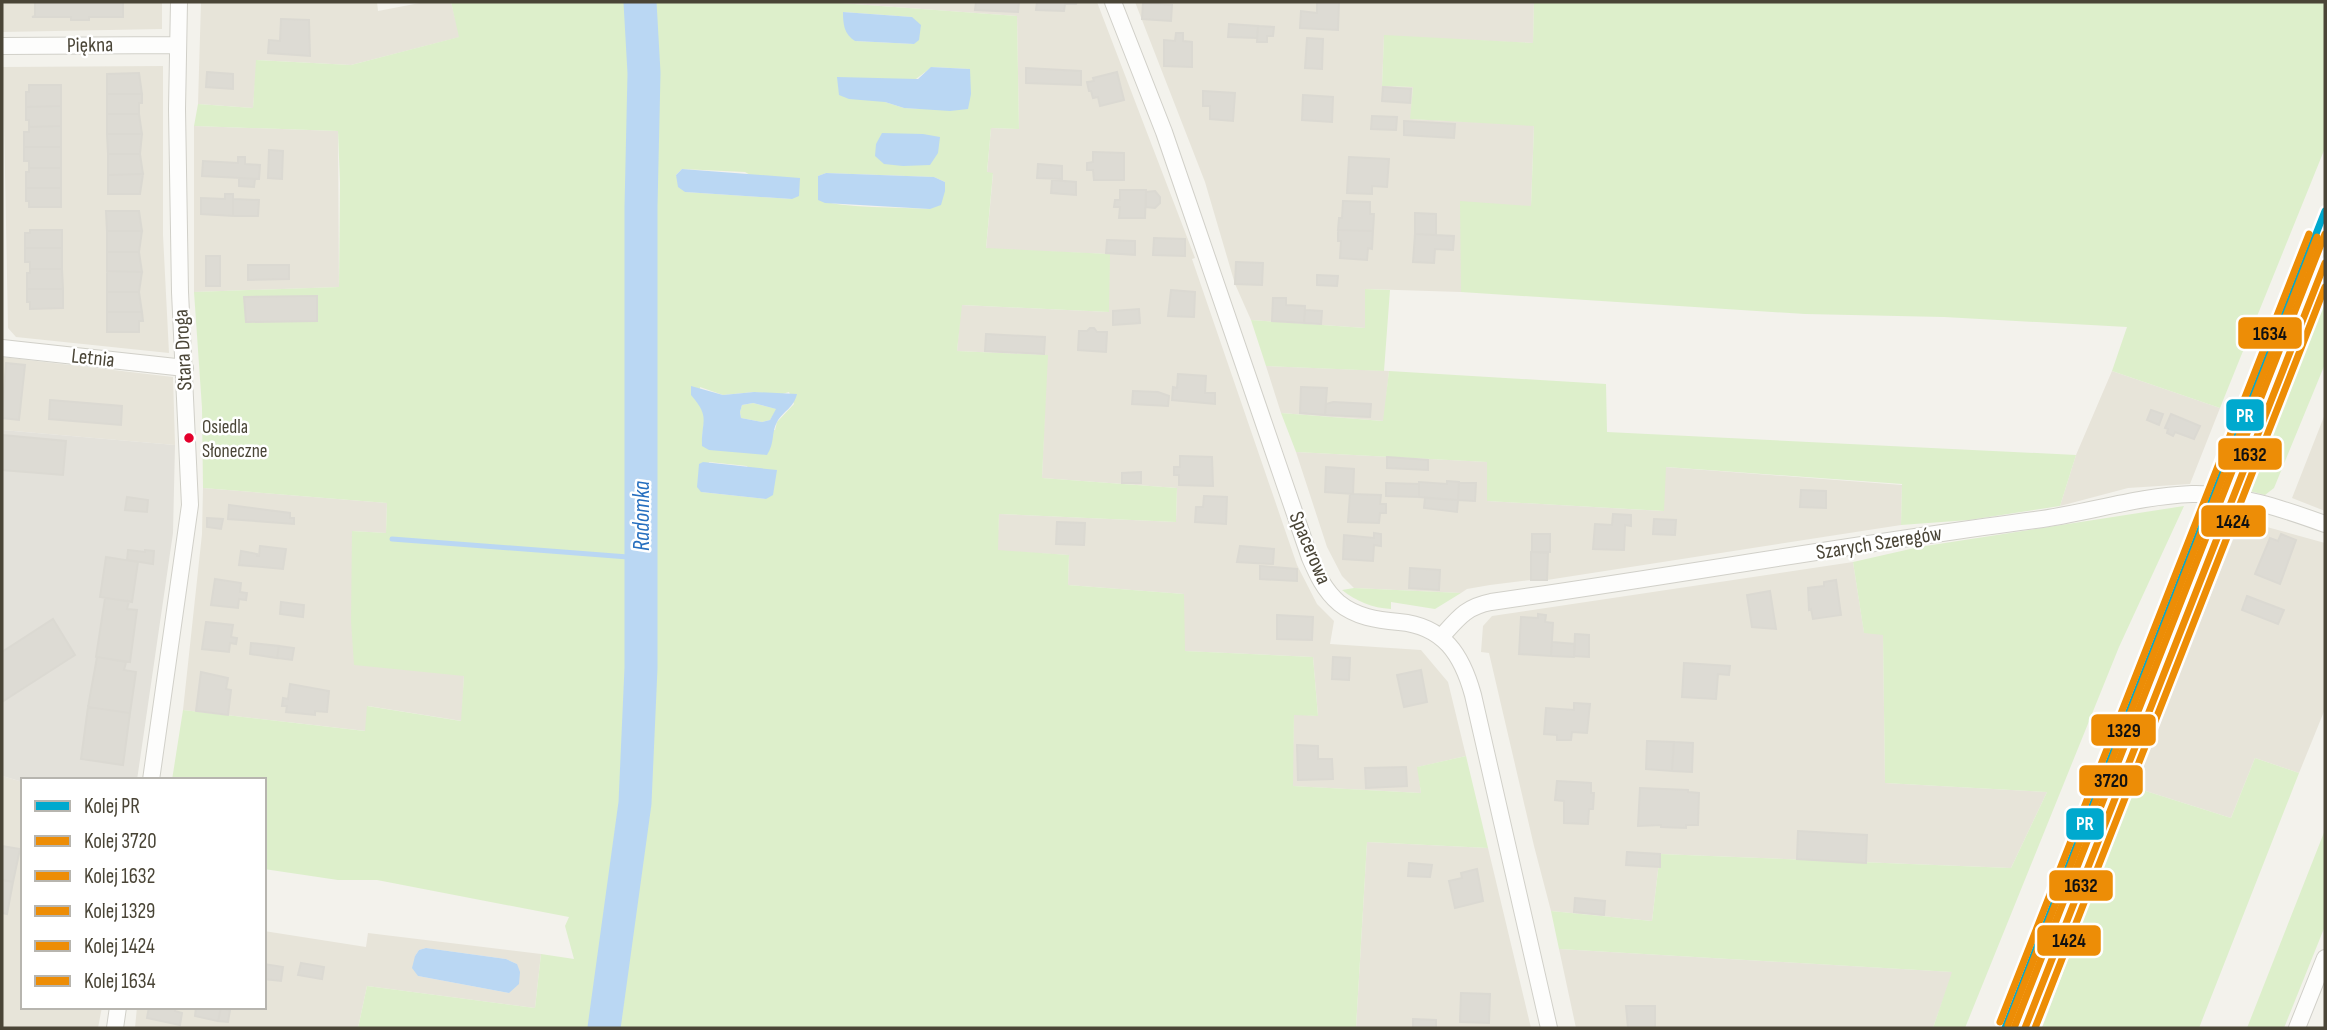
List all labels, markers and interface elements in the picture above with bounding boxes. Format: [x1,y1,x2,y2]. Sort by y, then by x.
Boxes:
street label: Piękna [67,32,113,58]
street label: Stara Droga [168,309,198,391]
line badge: 1634 [2237,316,2303,350]
text: 1634 [2253,323,2287,346]
street label: Letnia [70,343,116,373]
line badge: PR [2225,398,2265,432]
text: PR [2236,405,2254,428]
place label: Osiedla Słoneczne [202,416,267,463]
marker: Osiedla Słoneczne [182,431,196,445]
line badge: 1632 [2217,437,2283,471]
text: 1632 [2233,444,2267,467]
water label: Radomka [628,480,656,551]
line badge: 1424 [2200,504,2267,538]
street label: Spacerowa [1284,508,1336,588]
text: 1424 [2216,511,2250,534]
street label: Szarych Szeregów [1814,521,1944,565]
line badge: 1329 [2090,713,2157,747]
text: 1329 [2107,720,2141,743]
line badge: 3720 [2078,764,2144,797]
text: 3720 [2094,770,2128,793]
legend [21,778,266,1009]
text: Kolej PR [84,794,140,819]
line badge: PR [2065,807,2105,841]
text: PR [2076,813,2094,836]
text: Kolej 3720 [84,829,157,854]
text: Kolej 1632 [84,864,155,889]
line badge: 1632 [2048,869,2114,902]
text: 1632 [2064,875,2098,898]
text: Kolej 1329 [84,899,155,924]
line badge: 1424 [2036,924,2102,957]
text: 1424 [2052,930,2086,953]
text: Kolej 1424 [84,934,155,959]
text: Kolej 1634 [84,969,156,994]

